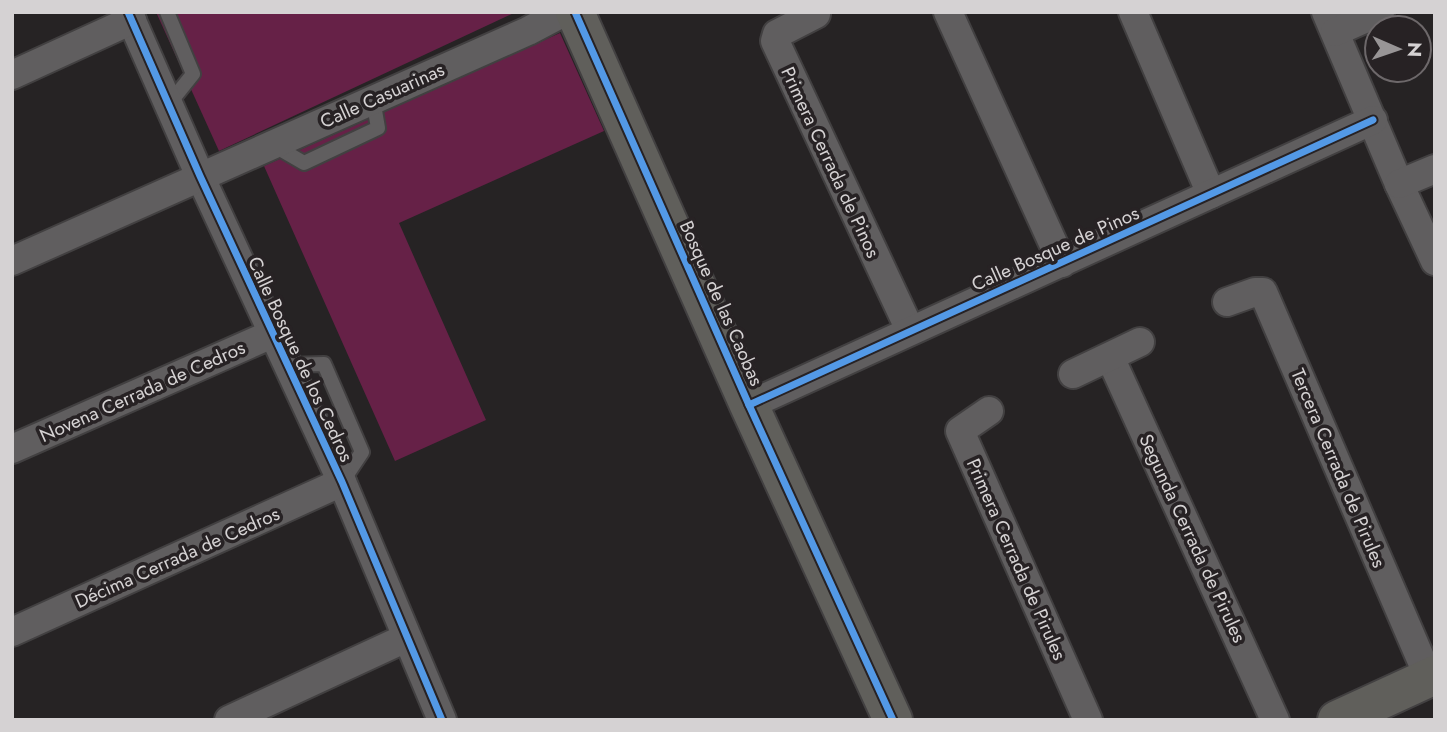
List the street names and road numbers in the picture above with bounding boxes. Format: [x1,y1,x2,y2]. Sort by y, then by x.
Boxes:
street label: Calle Casuarinas [316,56,449,135]
street label: Primera Cerrada de Pinos [774,62,887,262]
street label: Calle Bosque de Pinos [967,199,1144,298]
street label: Bosque de las Caobas [673,216,770,390]
street label: Calle Bosque de los Cedros [241,252,360,467]
street label: Novena Cerrada de Cedros [35,334,250,449]
street label: Tercera Cerrada de Pirules [1284,365,1393,572]
street label: Segunda Cerrada de Pirules [1132,430,1253,647]
street label: Primera Cerrada de Pirules [960,454,1073,665]
street label: Décima Cerrada de Cedros [71,500,284,615]

